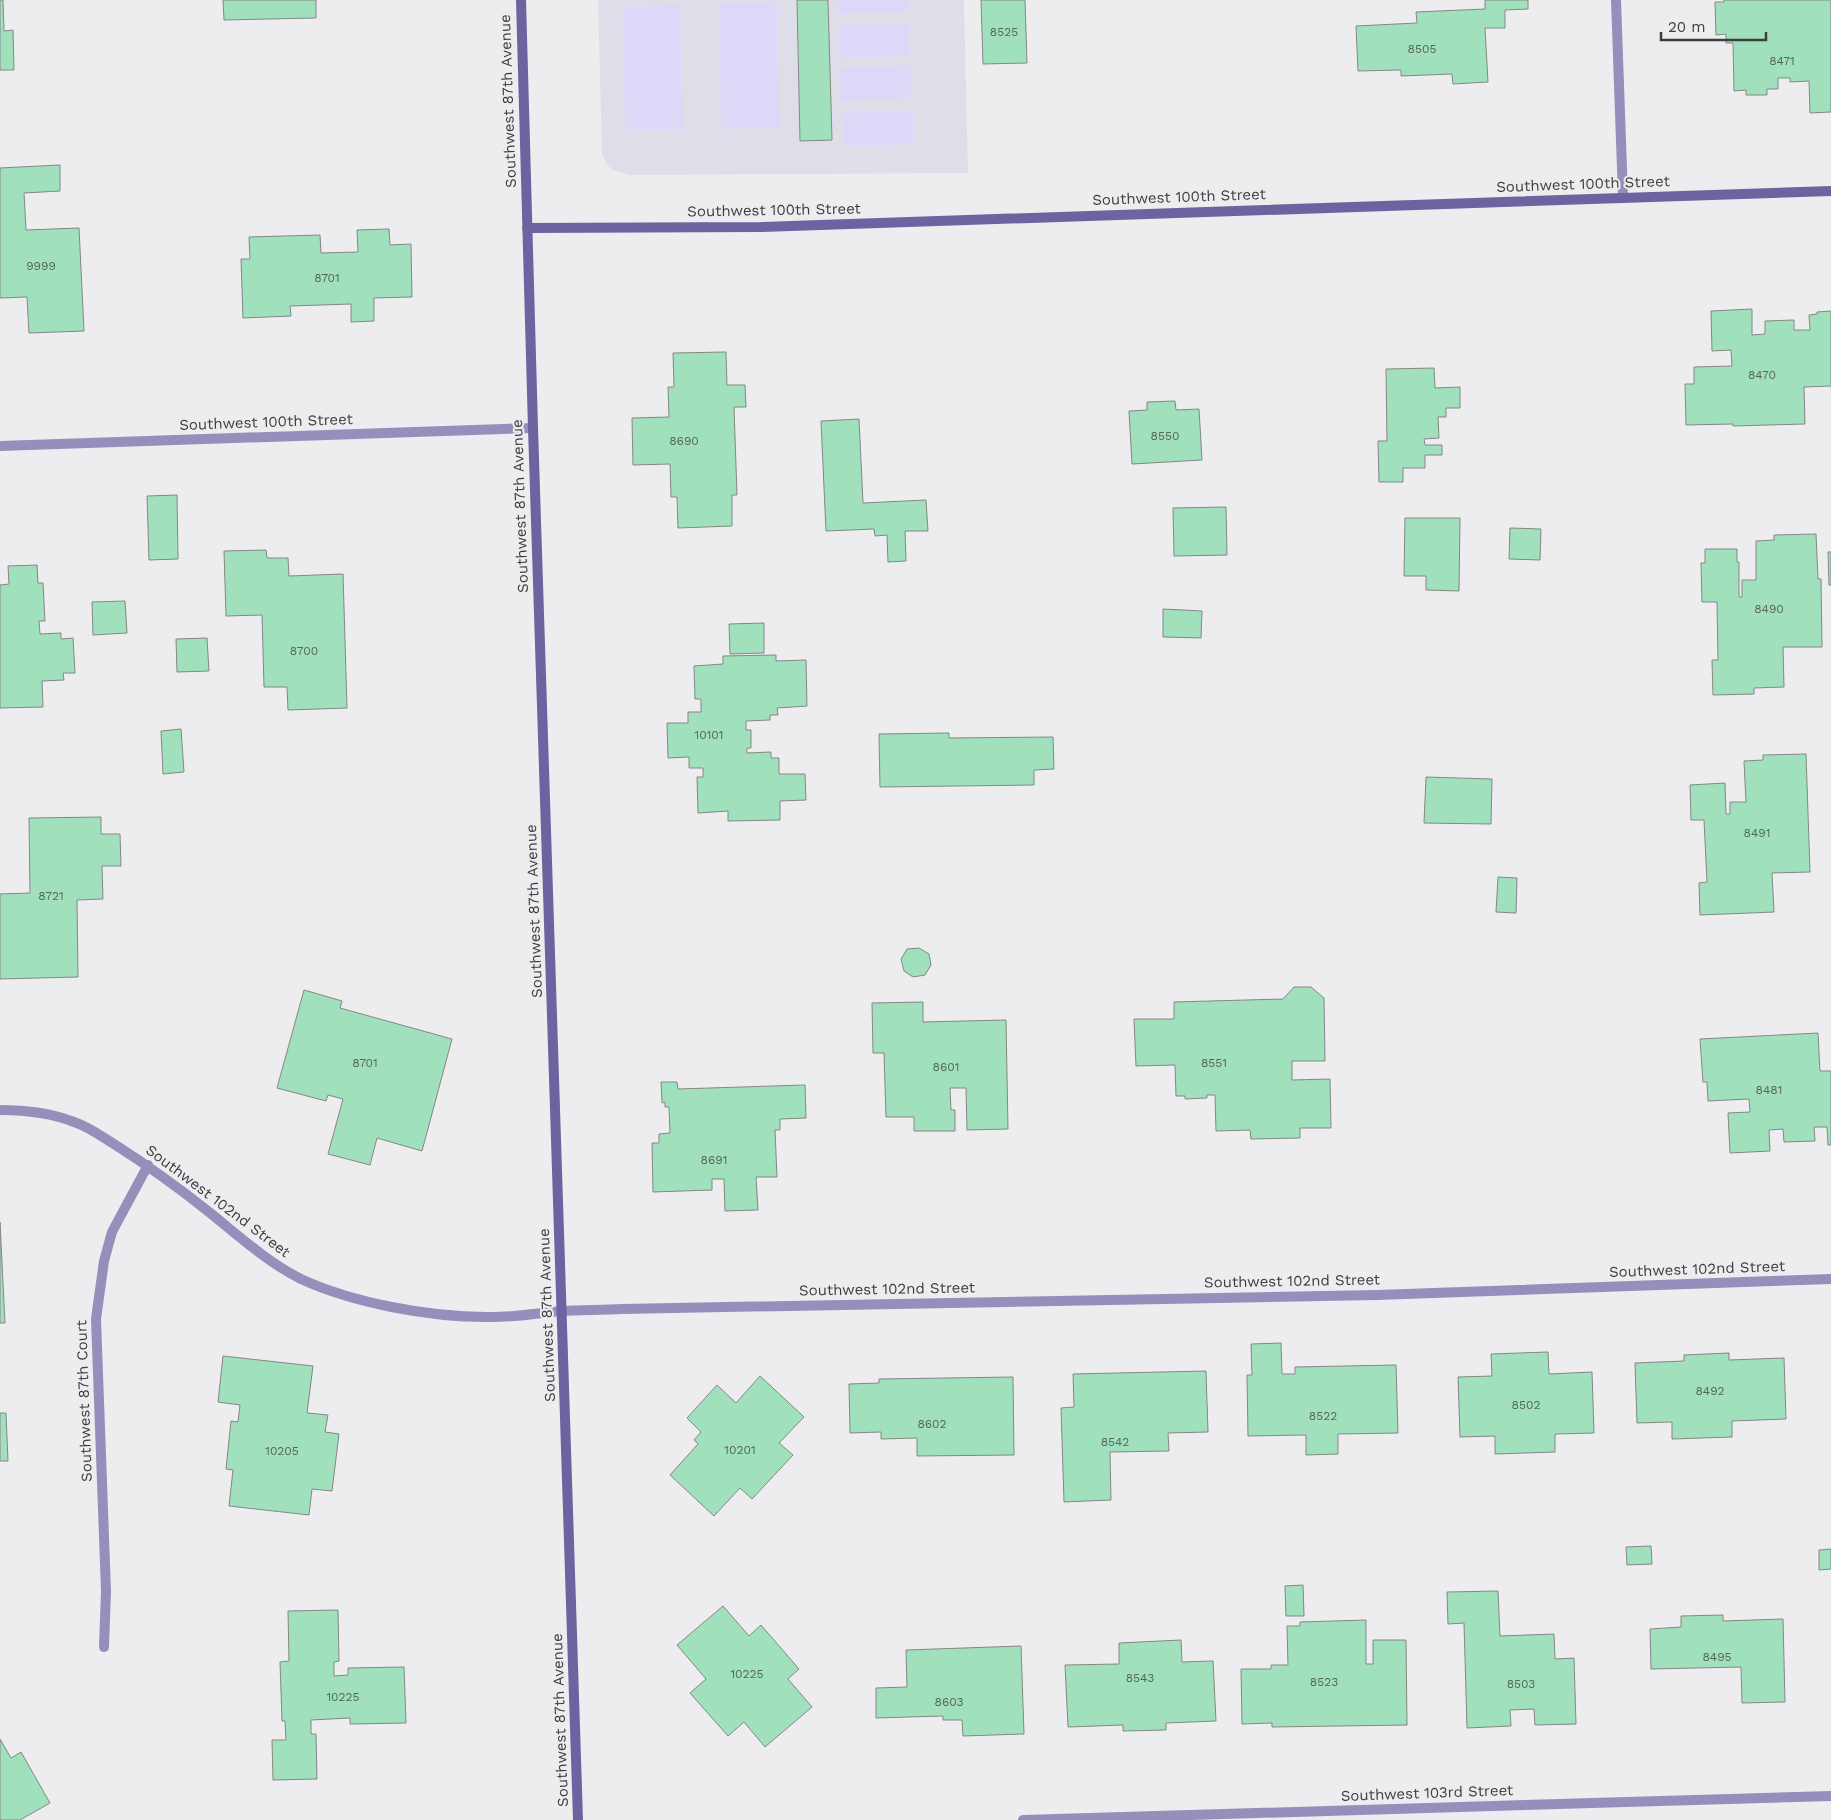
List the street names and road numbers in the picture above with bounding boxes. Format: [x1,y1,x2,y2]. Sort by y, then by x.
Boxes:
street label: Southwest 87th Avenue [496,14,520,188]
street label: Southwest 100th Street [1496,172,1671,196]
street label: Southwest 100th Street [1092,185,1267,209]
street label: Southwest 100th Street [687,199,862,221]
street label: Southwest 100th Street [179,410,354,434]
street label: Southwest 87th Avenue [508,419,532,593]
street label: Southwest 87th Avenue [522,824,546,998]
street label: Southwest 102nd Street [142,1141,294,1262]
street label: Southwest 87th Avenue [535,1228,559,1402]
street label: Southwest 102nd Street [1609,1257,1786,1281]
street label: Southwest 102nd Street [1204,1270,1381,1292]
street label: Southwest 102nd Street [799,1278,976,1300]
street label: Southwest 87th Court [72,1319,96,1482]
street label: Southwest 87th Avenue [548,1633,572,1807]
street label: Southwest 103rd Street [1341,1781,1514,1805]

